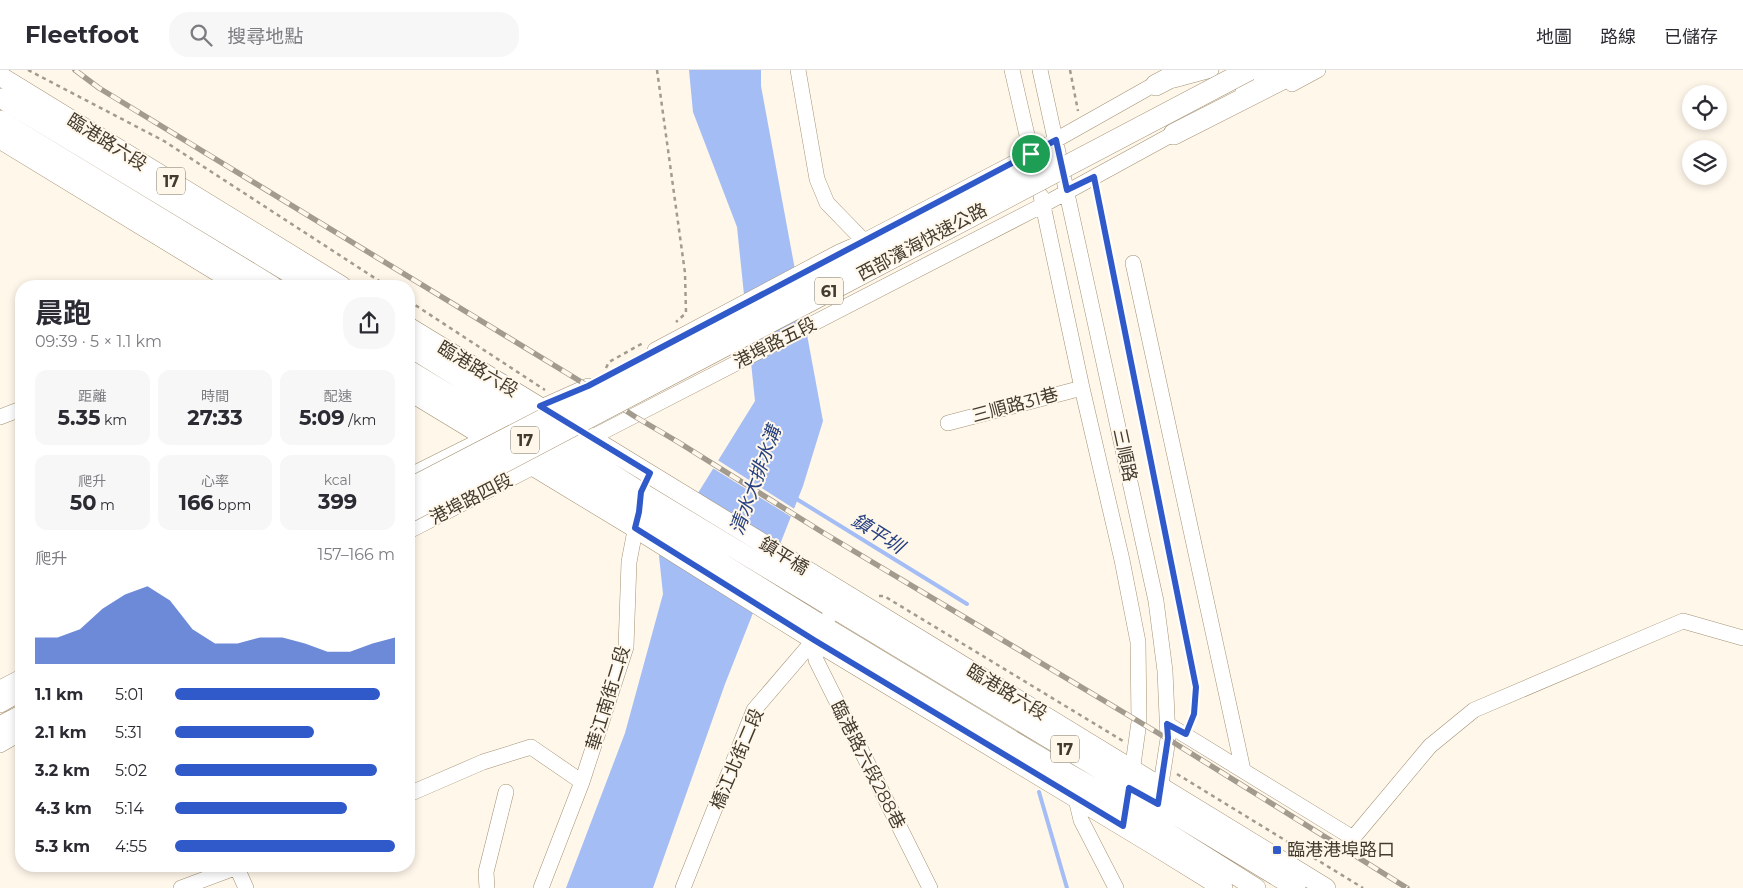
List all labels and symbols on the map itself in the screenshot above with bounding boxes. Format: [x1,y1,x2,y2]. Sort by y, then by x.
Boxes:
street label: 臨港路六段 [63,109,151,175]
pin [1010,133,1052,175]
road number: 17 [157,168,185,194]
street label: 西部濱海快速公路 [853,198,991,286]
road number: 61 [815,278,843,305]
street label: 港埠路五段 [730,313,820,373]
street label: 臨港路六段 [434,336,522,402]
street label: 三順路31巷 [969,383,1061,427]
water label: 清水大排水溝 [725,420,787,538]
road number: 17 [511,426,539,454]
street label: 三順路 [1109,426,1141,484]
street label: 港埠路四段 [426,469,516,529]
water label: 鎮平圳 [847,509,911,560]
street label: 鎮平橋 [755,532,813,580]
street label: 華江南街二段 [582,643,634,753]
street label: 臨港路六段 [963,659,1051,725]
street label: 臨港路六段288巷 [826,697,910,833]
street label: 橋江北街二段 [706,705,768,813]
road number: 17 [1051,736,1079,762]
place label: 臨港港埠路口 [1287,839,1395,861]
marker: 臨港港埠路口 [1271,844,1283,856]

